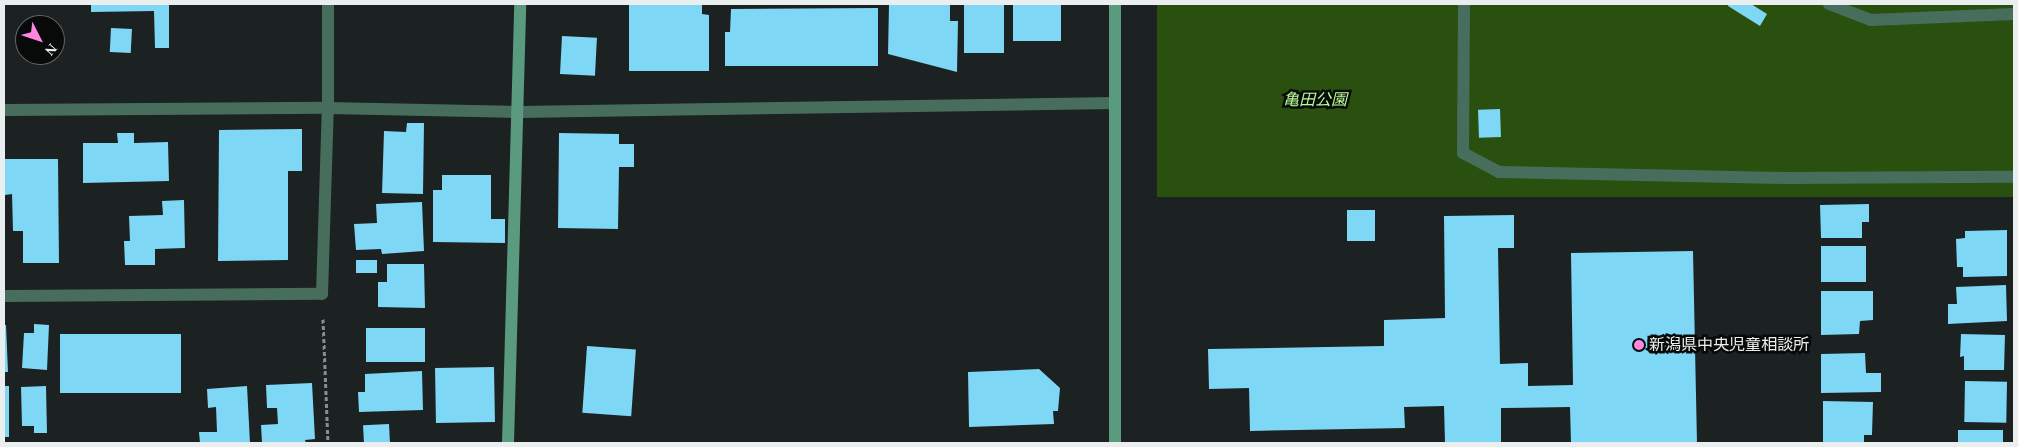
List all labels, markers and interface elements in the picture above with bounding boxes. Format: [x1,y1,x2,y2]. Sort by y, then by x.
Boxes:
north arrow [15,15,65,65]
text: N [42,41,60,58]
park label: 亀田公園 [1283,90,1347,110]
place label: 新潟県中央児童相談所 [1649,335,1809,355]
marker: 新潟県中央児童相談所 [1633,339,1645,351]

